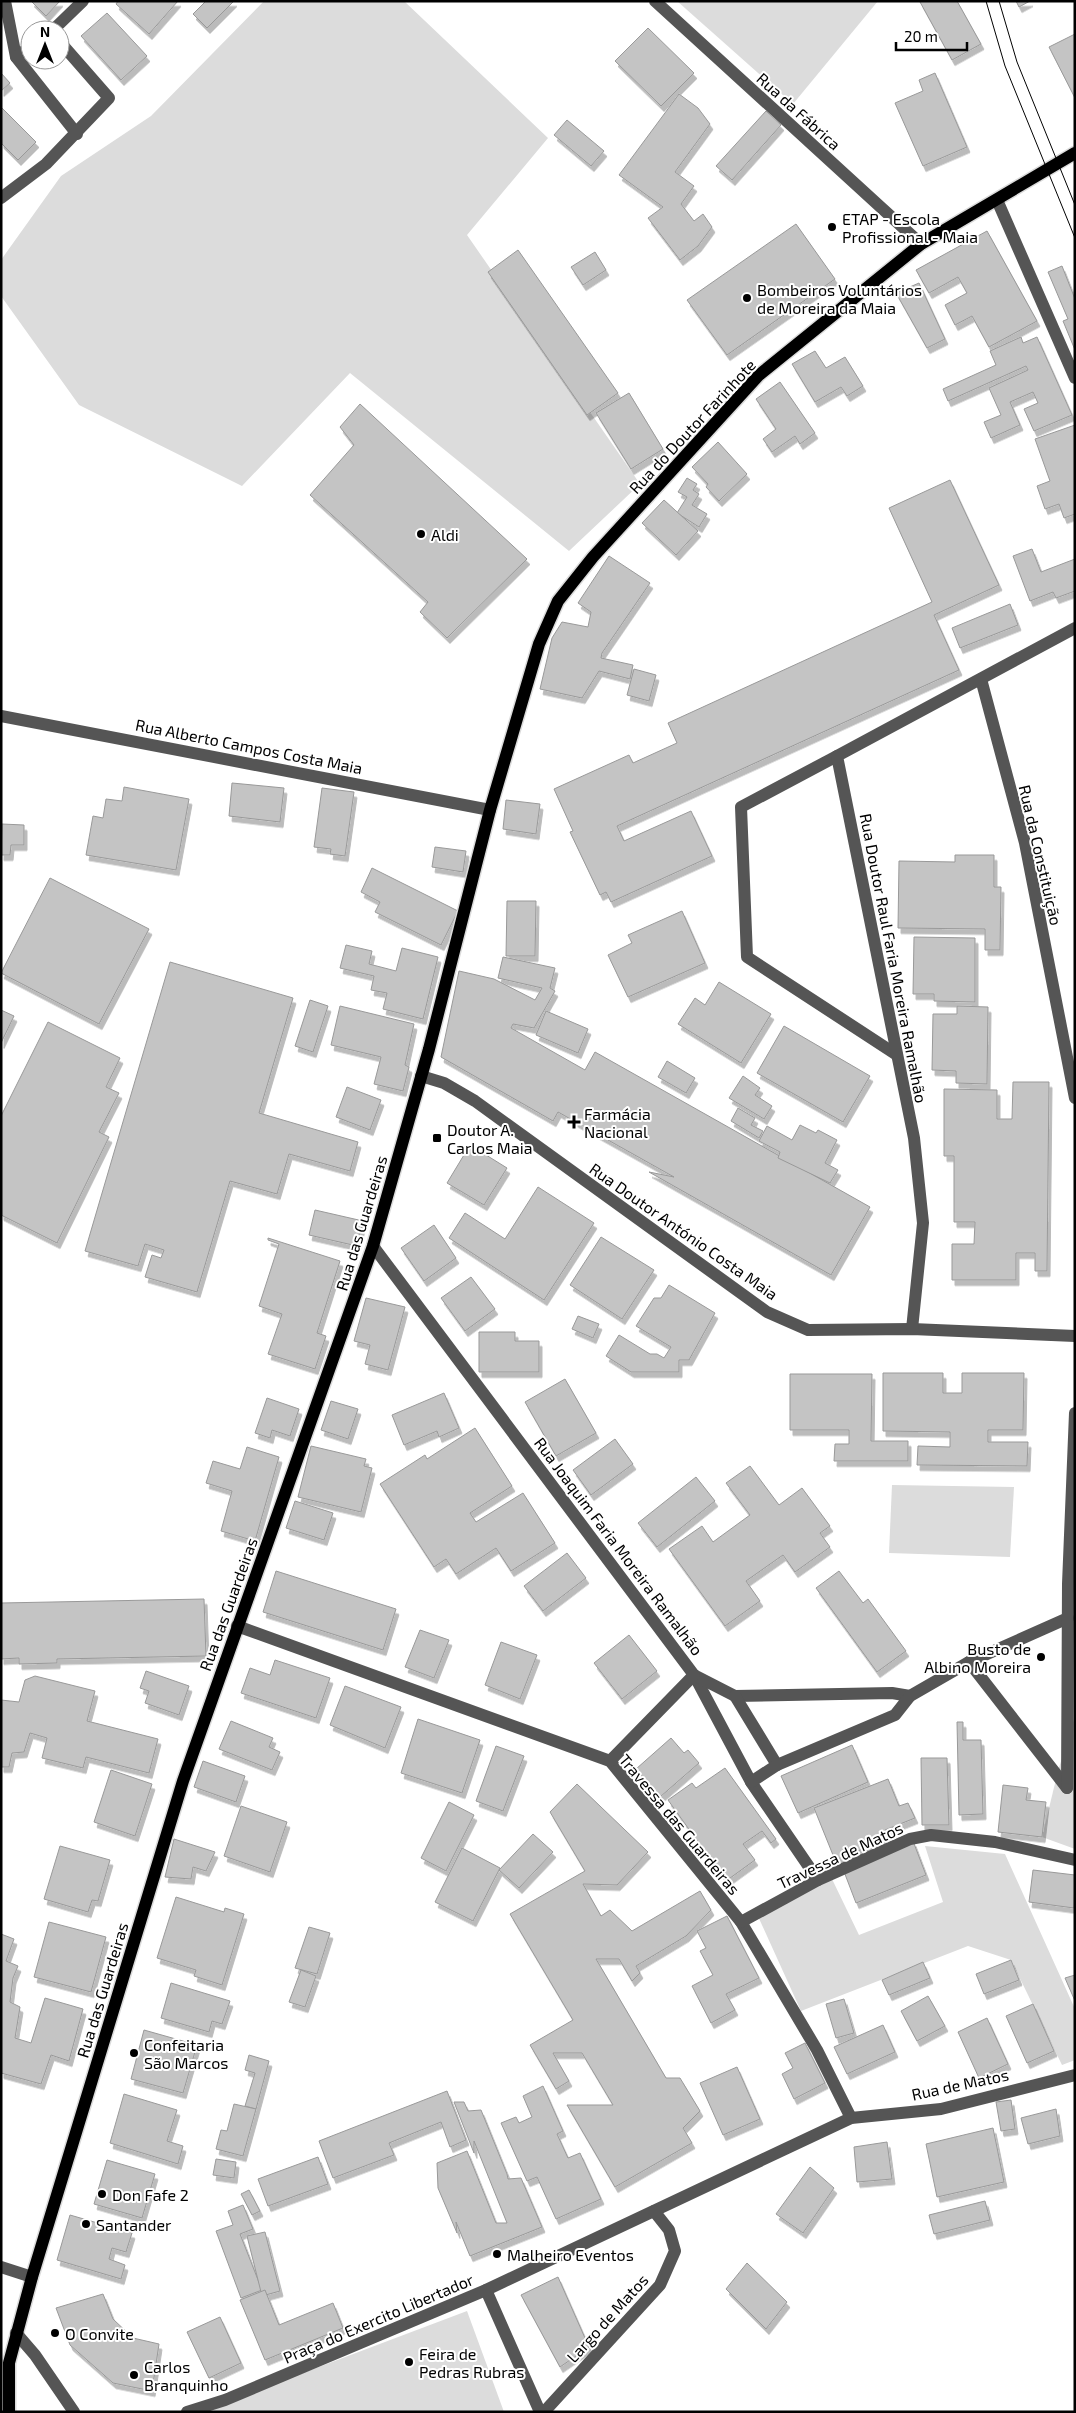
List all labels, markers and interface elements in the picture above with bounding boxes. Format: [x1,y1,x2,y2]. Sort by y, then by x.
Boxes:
north arrow [20,20,70,70]
scale bar [896,20,967,52]
text: N [40,23,50,40]
text: 20 m [904,27,938,45]
street label: Rua da Fábrica [753,68,845,154]
place label: ETAP - Escola Profissional - Maia [842,209,978,246]
marker: ETAP - Escola Profissional - Maia [826,221,838,233]
place label: Bombeiros Voluntários de Moreira da Maia [757,280,922,317]
marker: Bombeiros Voluntários de Moreira da Maia [741,292,753,304]
street label: Rua do Doutor Farinhote [625,355,759,497]
place label: Aldi [431,525,459,544]
marker: Aldi [415,528,427,540]
street label: Rua Alberto Campos Costa Maia [134,715,364,777]
street label: Rua da Constituição [1015,783,1066,927]
street label: Rua Doutor Raul Faria Moreira Ramalhão [857,812,931,1104]
place label: Farmácia Nacional [584,1104,651,1141]
marker: Farmácia Nacional [568,1116,580,1128]
place label: Doutor A. Carlos Maia [447,1120,532,1157]
marker: Doutor A. Carlos Maia [431,1132,443,1144]
street label: Rua das Guardeiras [331,1153,391,1293]
street label: Rua Doutor António Costa Maia [586,1159,782,1303]
street label: Rua Joaquim Faria Moreira Ramalhão [531,1433,707,1659]
street label: Rua das Guardeiras [195,1535,261,1673]
place label: Busto de Albino Moreira [924,1639,1031,1676]
marker: Busto de Albino Moreira [1035,1651,1047,1663]
street label: Travessa das Guardeiras [616,1750,744,1898]
street label: Travessa de Matos [774,1818,906,1892]
street label: Rua das Guardeiras [72,1920,132,2060]
place label: Confeitaria São Marcos [144,2035,228,2072]
marker: Confeitaria São Marcos [128,2047,140,2059]
street label: Rua de Matos [910,2064,1010,2104]
place label: Don Fafe 2 [112,2185,189,2204]
marker: Don Fafe 2 [96,2188,108,2200]
place label: Santander [96,2215,172,2234]
marker: Santander [80,2218,92,2230]
place label: Malheiro Eventos [507,2245,634,2264]
marker: Malheiro Eventos [491,2248,503,2260]
street label: Praça do Exercito Libertador [280,2269,477,2368]
street label: Largo de Matos [562,2270,652,2366]
place label: O Convite [65,2324,134,2343]
marker: O Convite [49,2327,61,2339]
place label: Feira de Pedras Rubras [419,2344,524,2381]
marker: Feira de Pedras Rubras [403,2356,415,2368]
place label: Carlos Branquinho [144,2357,228,2394]
marker: Carlos Branquinho [128,2369,140,2381]

